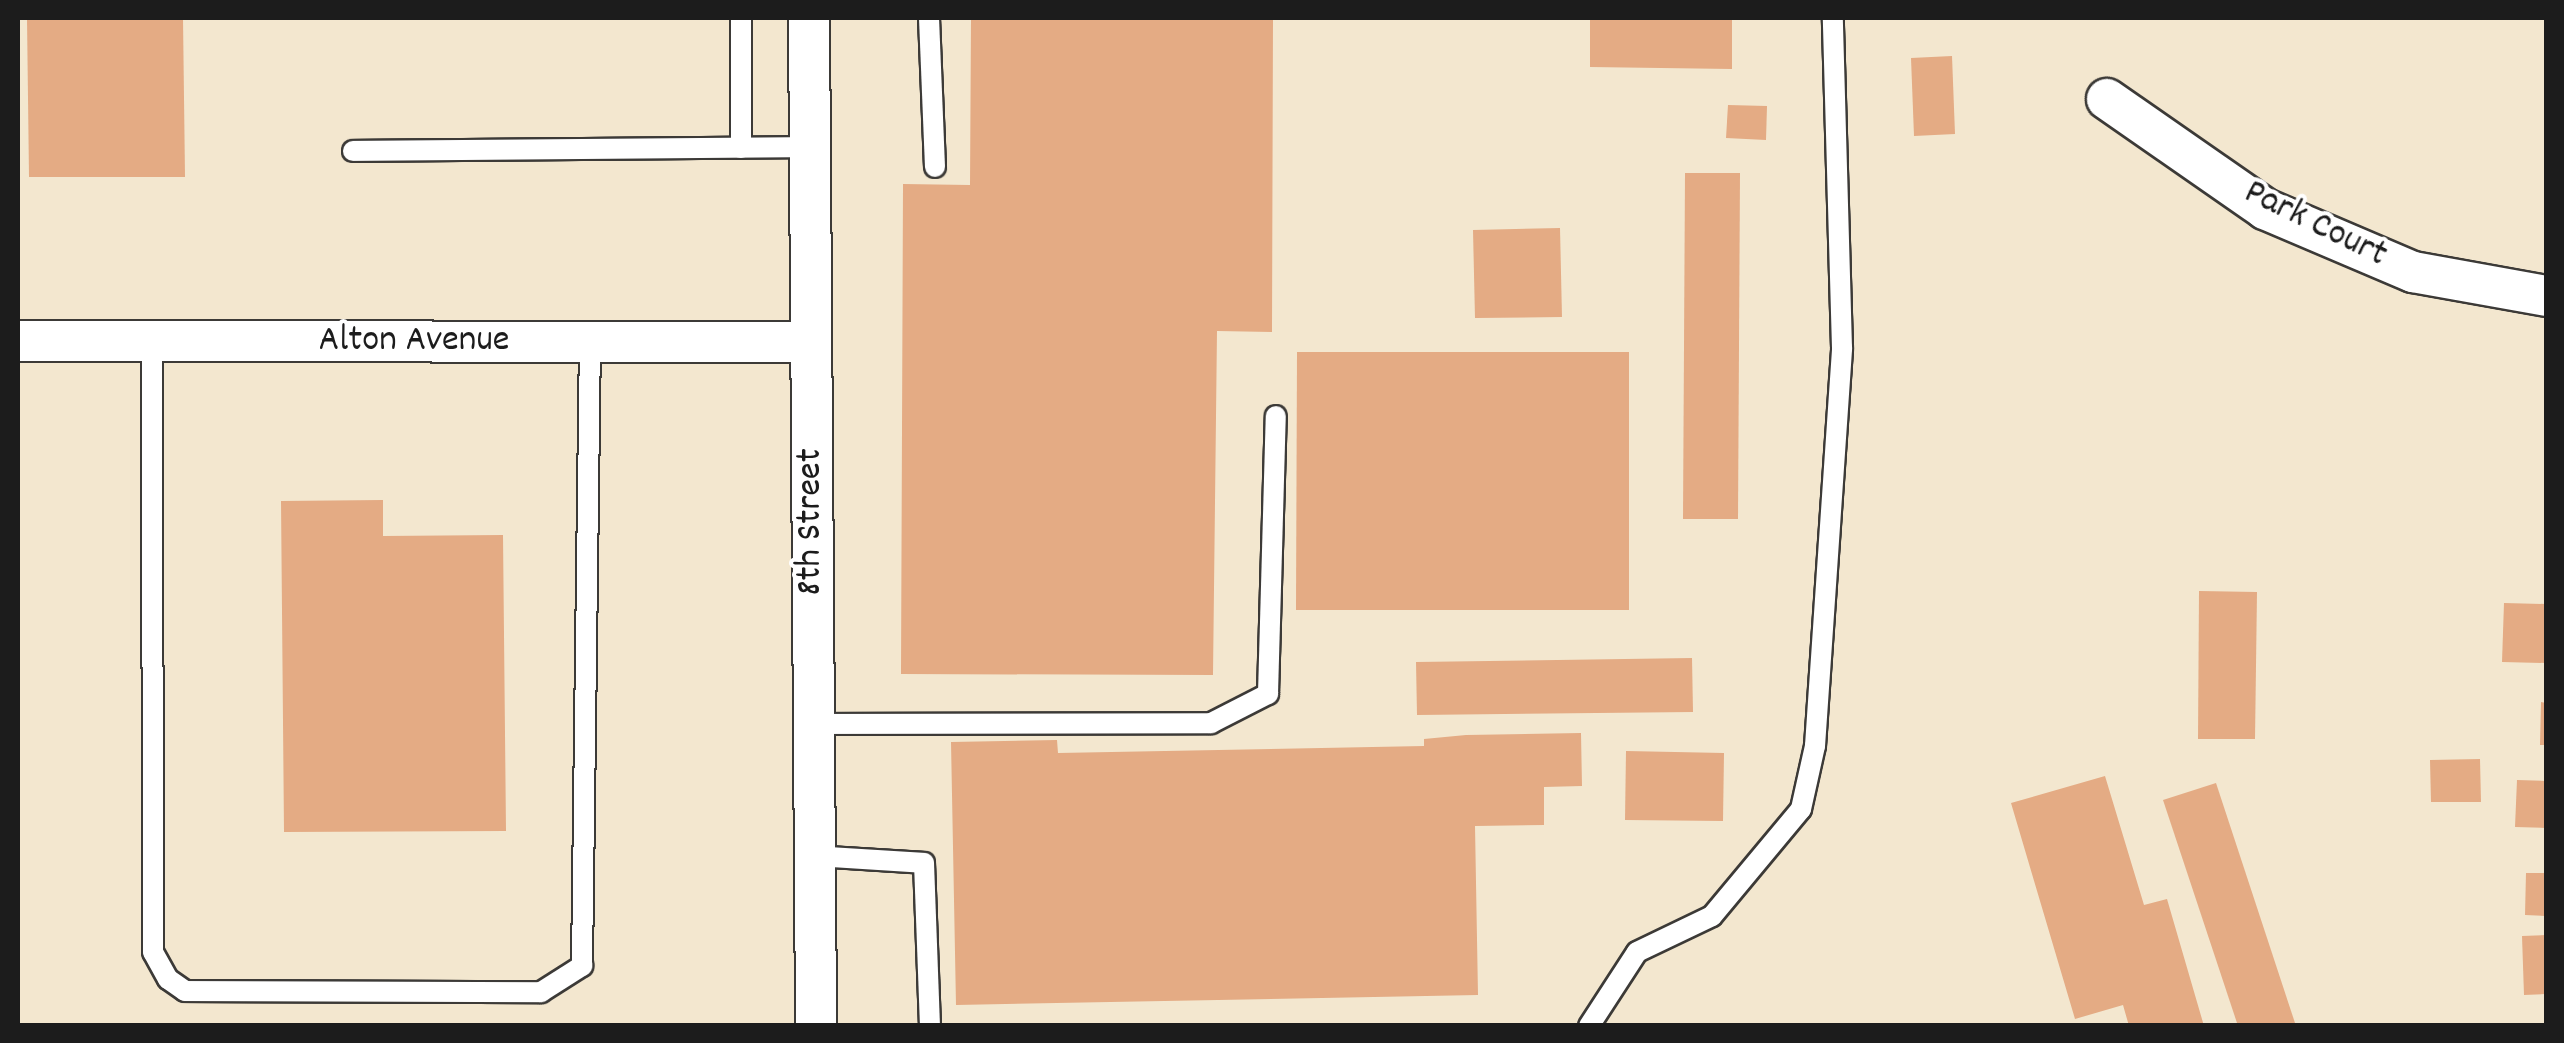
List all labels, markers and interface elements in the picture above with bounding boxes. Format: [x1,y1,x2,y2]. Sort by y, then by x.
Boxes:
street label: Park Court [2236,171,2394,279]
street label: Alton Avenue [319,319,509,365]
street label: 8th Street [789,448,835,596]

